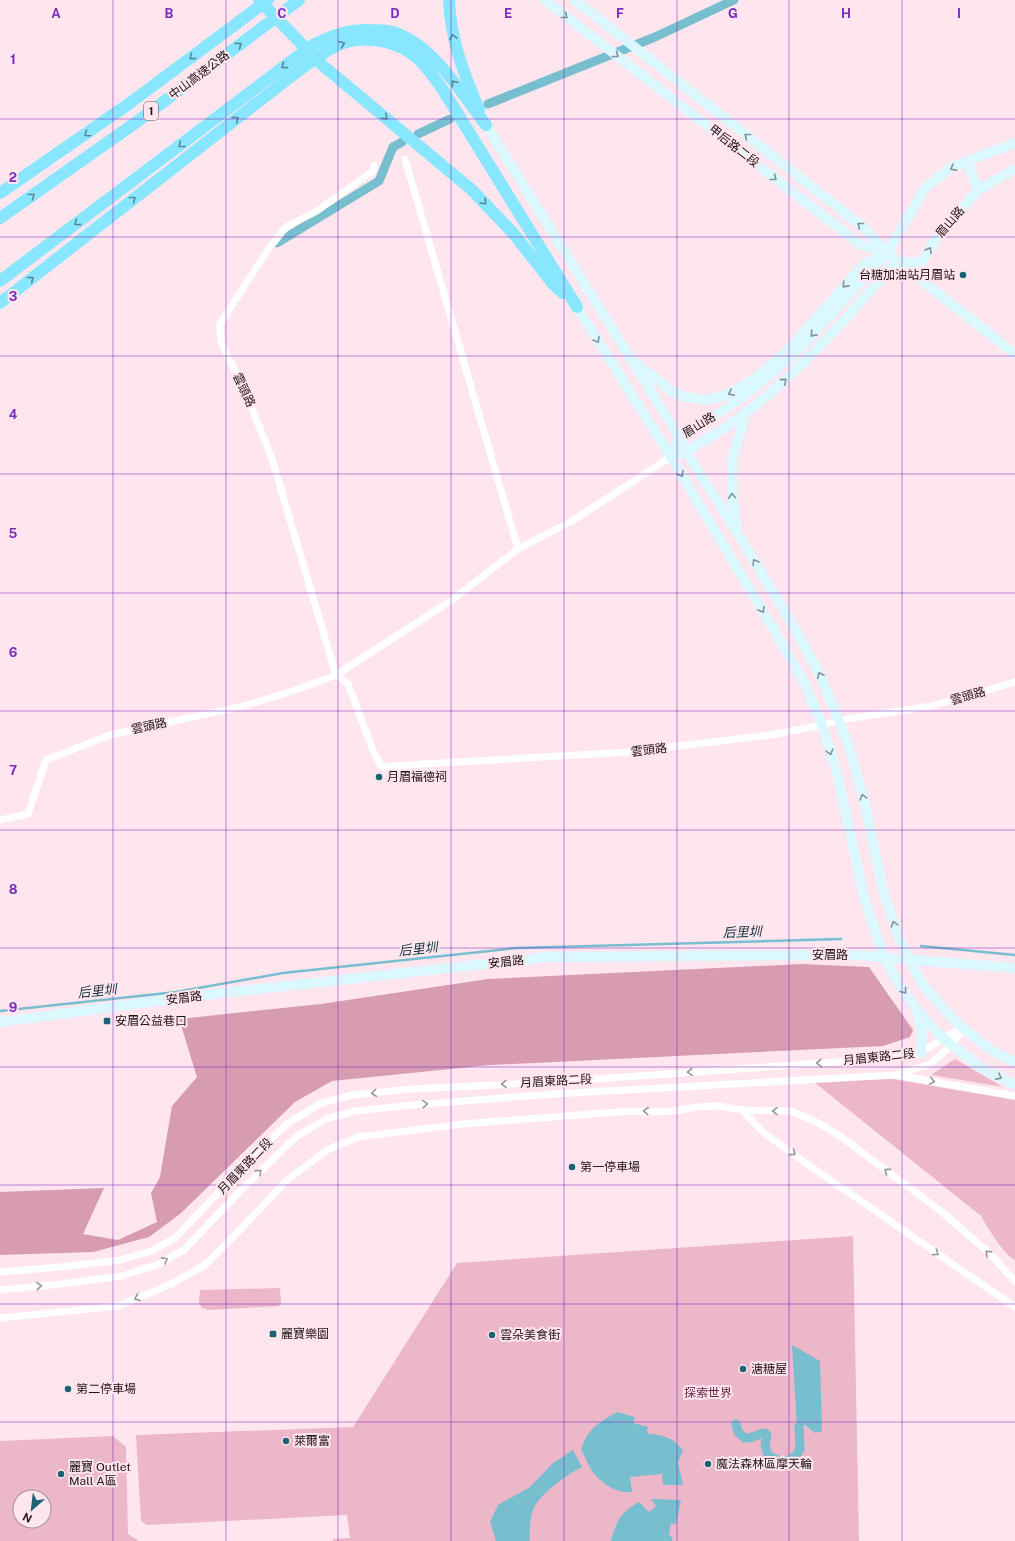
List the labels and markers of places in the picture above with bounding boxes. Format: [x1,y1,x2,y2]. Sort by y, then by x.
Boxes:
place label: 台糖加油站月眉站 [859,268,955,282]
marker: 台糖加油站月眉站 [958,270,968,280]
place label: 月眉福德祠 [387,770,447,784]
marker: 月眉福德祠 [374,772,384,782]
place label: 安眉公益巷口 [115,1014,187,1028]
marker: 安眉公益巷口 [102,1016,112,1026]
place label: 第一停車場 [580,1160,640,1174]
marker: 第一停車場 [567,1162,577,1172]
place label: 麗寶樂園 [281,1327,329,1341]
place label: 雲朵美食街 [500,1328,560,1342]
marker: 麗寶樂園 [268,1329,278,1339]
marker: 雲朵美食街 [487,1330,497,1340]
place label: 溏糖屋 [751,1362,787,1376]
marker: 溏糖屋 [738,1364,748,1374]
place label: 第二停車場 [76,1382,136,1396]
marker: 第二停車場 [63,1384,73,1394]
place label: 萊爾富 [294,1434,330,1448]
marker: 萊爾富 [281,1436,291,1446]
place label: 魔法森林區摩天輪 [716,1457,812,1471]
marker: 魔法森林區摩天輪 [703,1459,713,1469]
place label: 麗寶 Outlet Mall A區 [69,1460,131,1488]
marker: 麗寶 Outlet Mall A區 [56,1469,66,1479]

